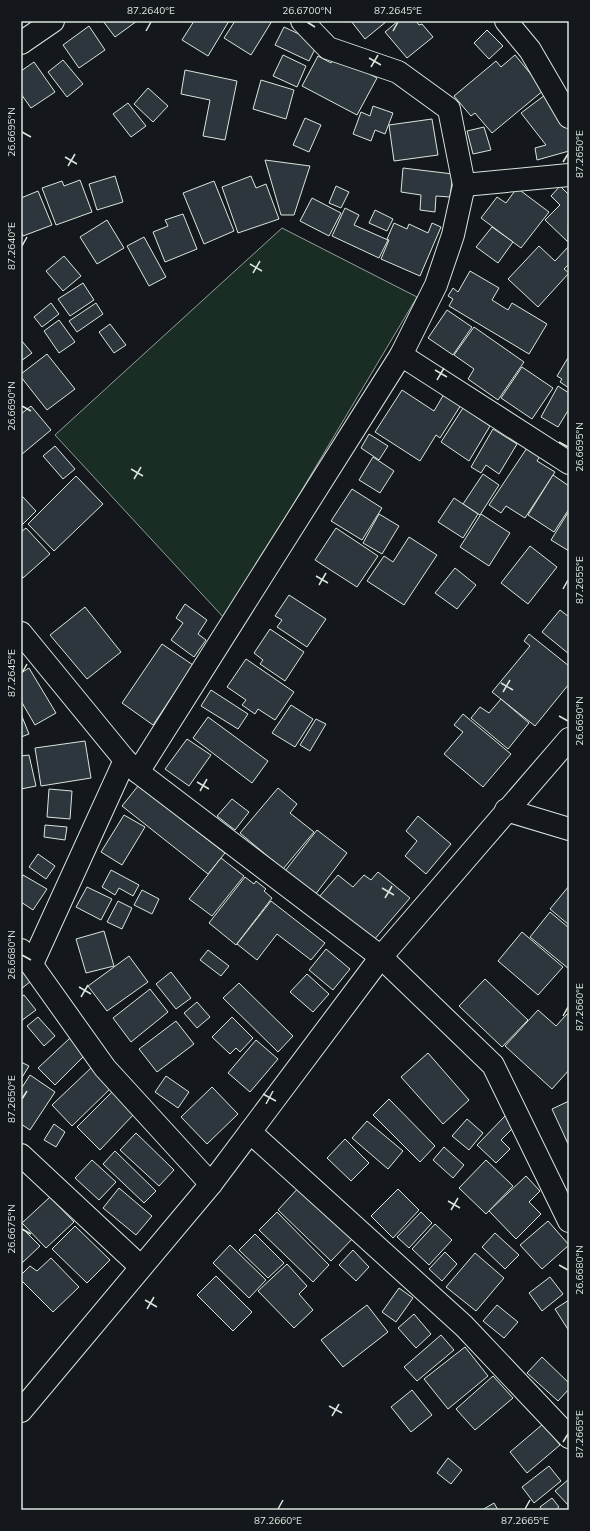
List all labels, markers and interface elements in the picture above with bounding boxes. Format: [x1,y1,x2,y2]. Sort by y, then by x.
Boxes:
text: 87.2640°E [127,4,175,17]
text: 26.6700°N [282,4,332,17]
text: 87.2645°E [374,4,422,17]
text: 26.6695°N [5,107,18,157]
text: 87.2650°E [573,130,586,178]
text: 87.2640°E [5,222,18,270]
text: 26.6690°N [5,381,18,431]
text: 26.6695°N [573,422,586,472]
text: 87.2655°E [573,556,586,604]
text: 87.2645°E [5,649,18,697]
text: 26.6690°N [573,696,586,746]
text: 26.6680°N [5,930,18,980]
text: 87.2660°E [573,983,586,1031]
text: 87.2650°E [5,1075,18,1123]
text: 26.6675°N [5,1204,18,1254]
text: 26.6680°N [573,1245,586,1295]
text: 87.2665°E [573,1410,586,1458]
text: 87.2660°E [254,1514,302,1527]
text: 87.2665°E [501,1514,549,1527]

